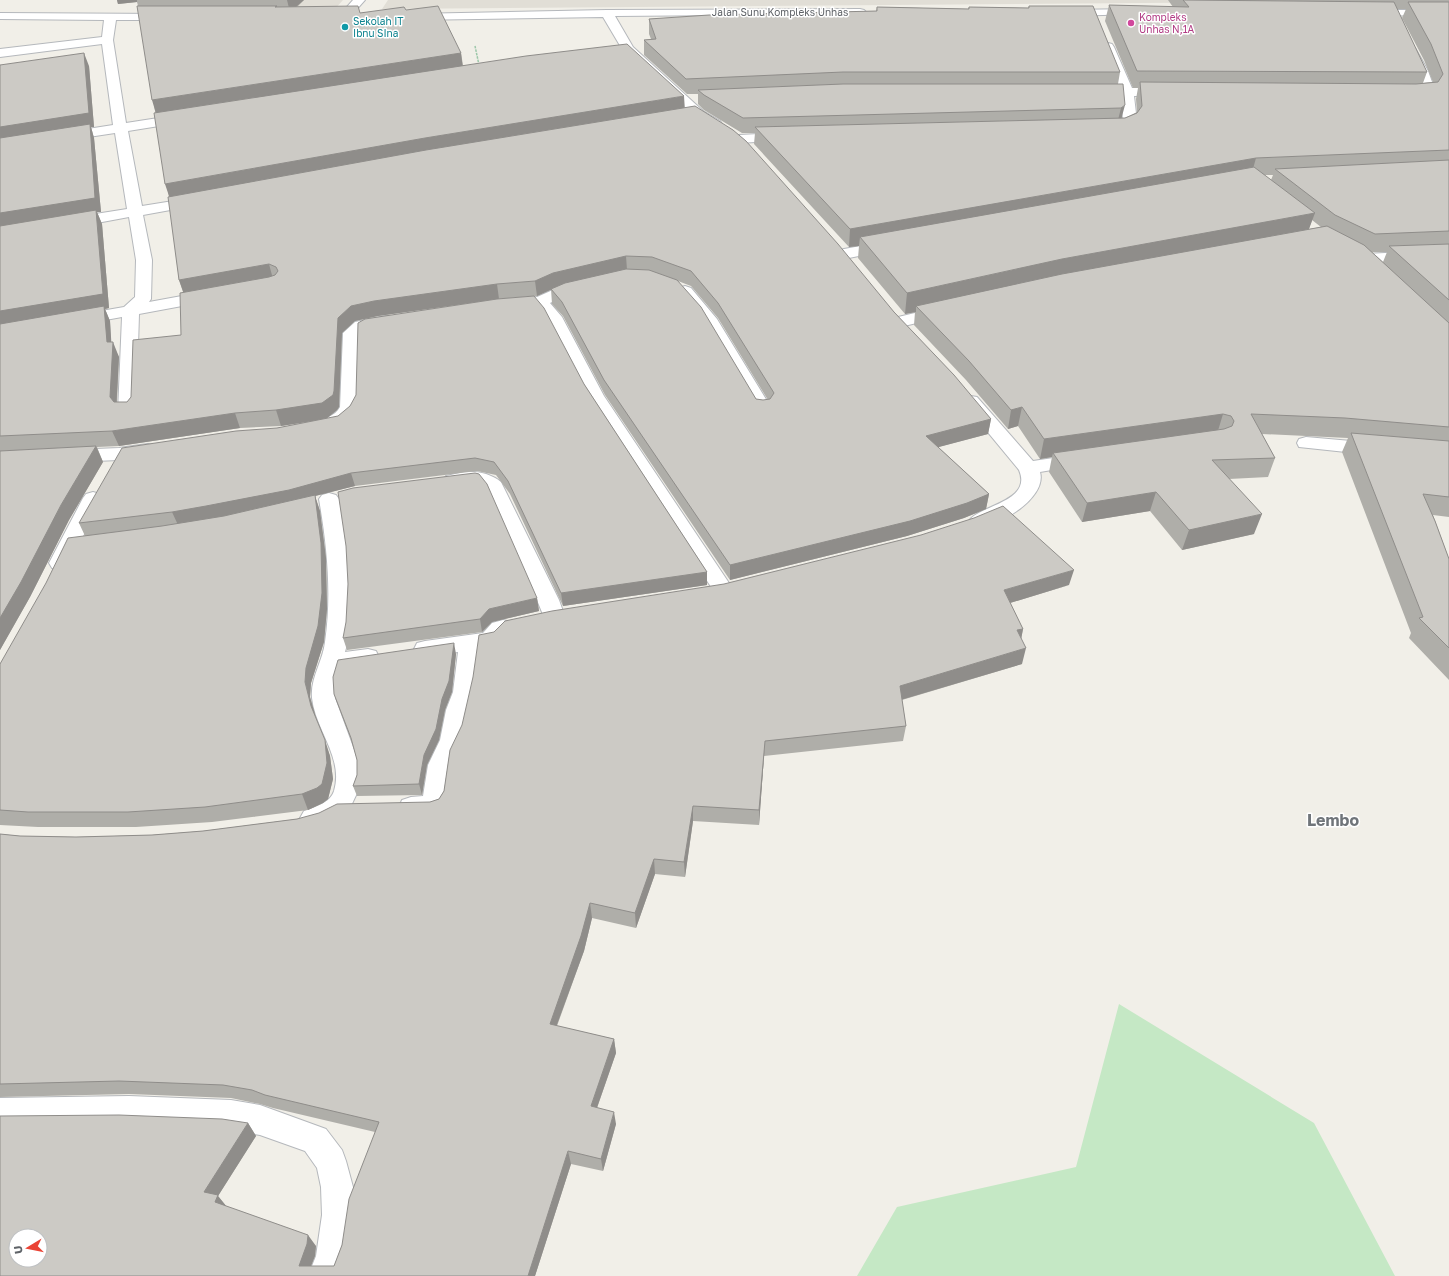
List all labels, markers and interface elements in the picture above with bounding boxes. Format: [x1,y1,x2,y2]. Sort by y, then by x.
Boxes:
street label: Jalan Sunu Kompleks Unhas [712,6,848,18]
place label: Kompleks Unhas N,1A [1139,11,1195,35]
place label: Sekolah IT Ibnu SIna [353,15,404,39]
marker: Kompleks Unhas N,1A [1126,18,1136,28]
marker: Sekolah IT Ibnu SIna [340,22,350,32]
district label: Lembo [1307,810,1359,830]
north arrow [8,1228,48,1268]
text: U [11,1245,25,1255]

